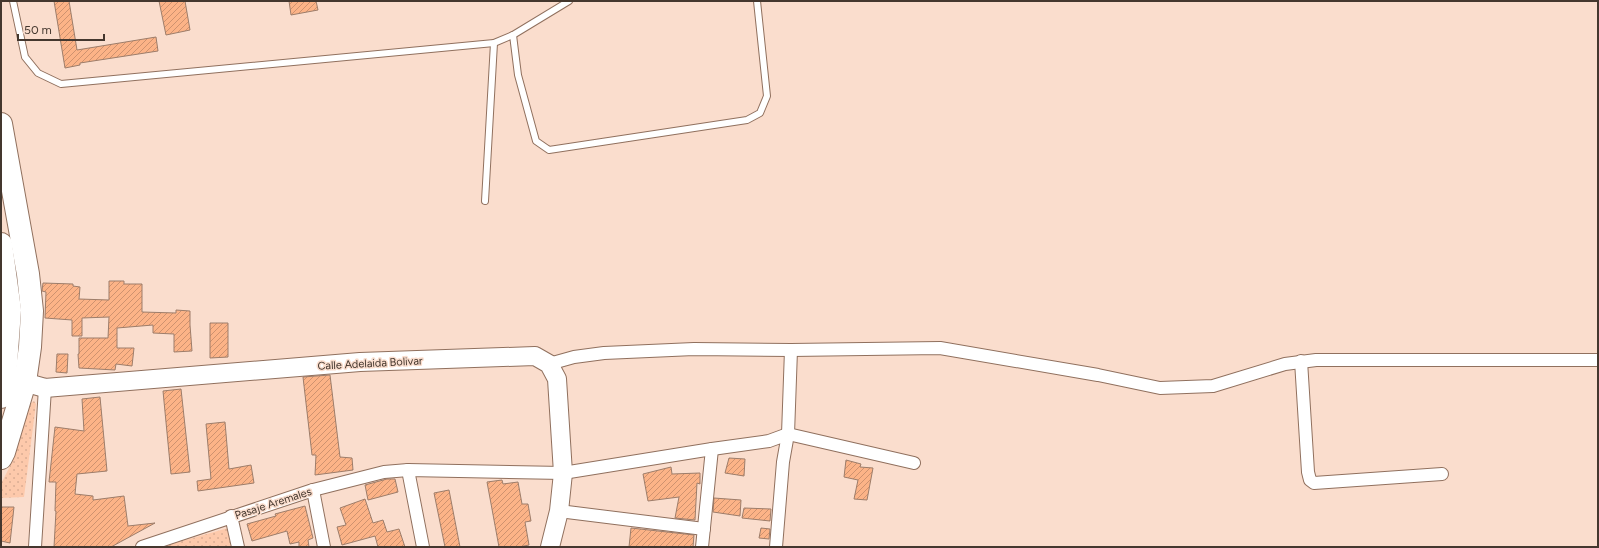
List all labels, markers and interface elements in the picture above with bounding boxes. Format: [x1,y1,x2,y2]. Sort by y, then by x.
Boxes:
scale bar [18,16,104,42]
text: 50 m [24,23,52,37]
street label: Calle Adelaida Bolivar [317,354,423,373]
street label: Pasaje Aremales [233,485,313,522]

